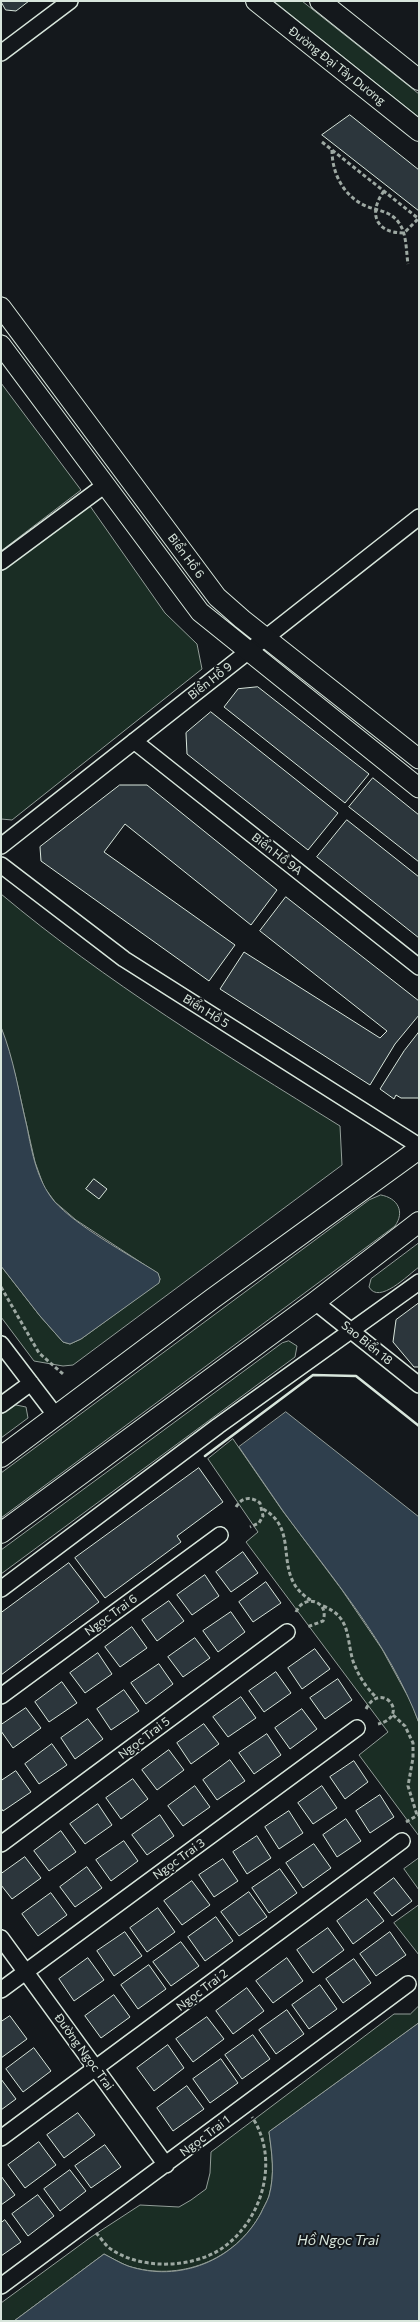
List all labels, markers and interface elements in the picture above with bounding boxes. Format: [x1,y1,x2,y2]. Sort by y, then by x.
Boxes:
street label: Đường Đại Tây Dương [286,24,388,108]
street label: Biển Hồ 6 [165,531,207,581]
street label: Biển Hồ 9 [185,659,235,703]
street label: Biển Hồ 9A [249,830,305,878]
street label: Biển Hồ 5 [180,991,232,1031]
street label: Sao Biển 18 [339,1318,395,1368]
street label: Ngọc Trai 6 [82,1591,140,1639]
street label: Ngọc Trai 5 [115,1714,173,1762]
street label: Ngọc Trai 3 [150,1835,208,1883]
street label: Ngọc Trai 2 [174,1966,230,2014]
street label: Đường Ngọc Trai [51,2011,117,2093]
street label: Ngọc Trai 1 [177,2113,233,2159]
water label: Hồ Ngọc Trai [297,2232,379,2248]

